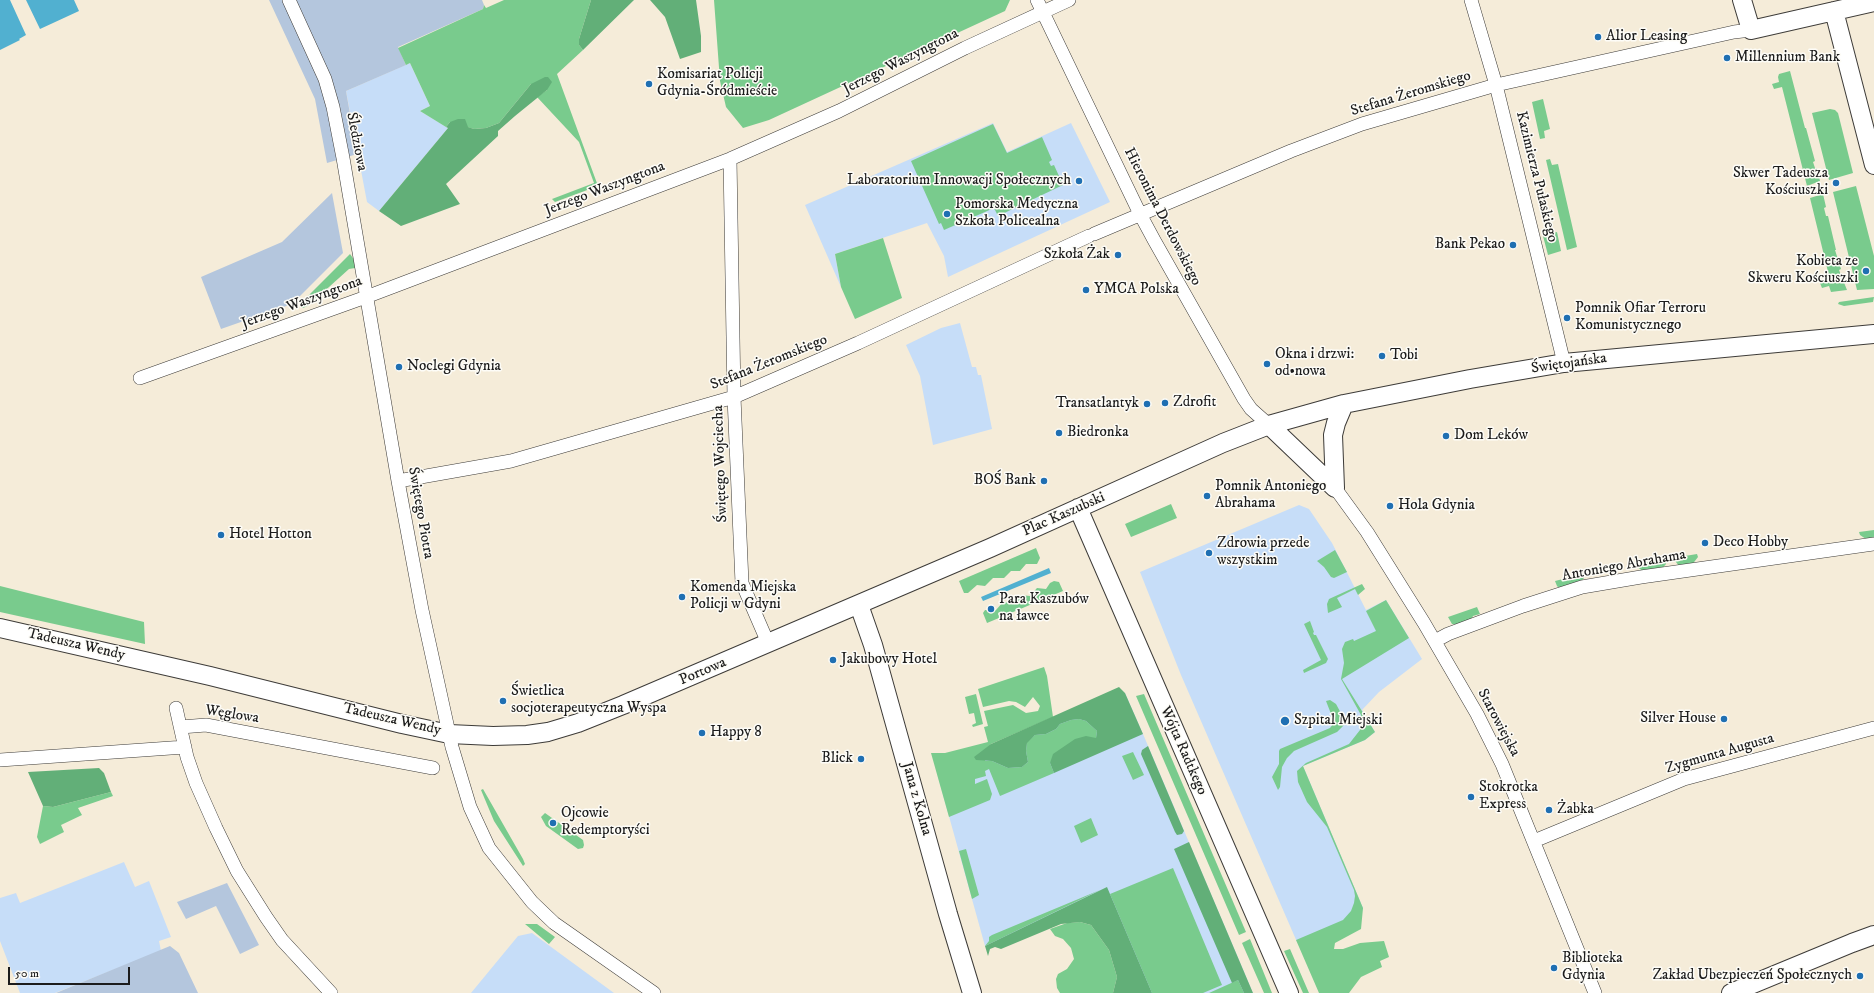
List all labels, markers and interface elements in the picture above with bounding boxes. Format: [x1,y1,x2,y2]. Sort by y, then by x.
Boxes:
street label: Jerzego Waszyngtona [840,25,962,99]
place label: Alior Leasing [1606,28,1687,46]
marker: Alior Leasing [1593,32,1603,42]
place label: Millennium Bank [1735,49,1840,67]
marker: Millennium Bank [1722,53,1732,63]
place label: Komisariat Policji Gdynia-Śródmieście [657,66,777,101]
street label: Stefana Żeromskiego [1349,67,1473,121]
marker: Komisariat Policji Gdynia-Śródmieście [644,79,654,89]
street label: Kazimierza Pułaskiego [1511,110,1561,244]
street label: Śledziowa [341,111,371,173]
street label: Hieronima Derdowskiego [1119,145,1205,289]
street label: Jerzego Waszyngtona [542,158,668,220]
place label: Skwer Tadeusza Kościuszki [1733,165,1828,200]
place label: Laboratorium Innowacji Społecznych [847,172,1071,190]
marker: Laboratorium Innowacji Społecznych [1074,176,1084,186]
marker: Skwer Tadeusza Kościuszki [1831,178,1841,188]
place label: Pomorska Medyczna Szkoła Policealna [955,196,1078,231]
marker: Pomorska Medyczna Szkoła Policealna [942,209,952,219]
place label: Bank Pekao [1435,236,1505,254]
marker: Bank Pekao [1508,240,1518,250]
place label: Szkoła Żak [1044,246,1110,264]
marker: Szkoła Żak [1113,250,1123,260]
place label: Kobieta ze Skweru Kościuszki [1748,253,1858,288]
marker: Kobieta ze Skweru Kościuszki [1861,266,1871,276]
street label: Jerzego Waszyngtona [239,273,365,333]
place label: YMCA Polska [1094,281,1179,299]
marker: YMCA Polska [1081,285,1091,295]
place label: Pomnik Ofiar Terroru Komunistycznego [1575,300,1706,335]
marker: Pomnik Ofiar Terroru Komunistycznego [1562,313,1572,323]
street label: Stefana Żeromskiego [708,331,830,395]
place label: Okna i drzwi: od•nowa [1275,346,1354,381]
place label: Tobi [1390,347,1418,365]
street label: Świętojańska [1530,350,1608,378]
marker: Tobi [1377,351,1387,361]
place label: Noclegi Gdynia [407,358,501,376]
marker: Okna i drzwi: od•nowa [1262,359,1272,369]
marker: Noclegi Gdynia [394,362,404,372]
place label: Zdrofit [1173,394,1216,412]
place label: Transatlantyk [1055,395,1139,413]
marker: Zdrofit [1160,398,1170,408]
marker: Transatlantyk [1142,399,1152,409]
street label: Świętego Wojciecha [710,405,732,523]
place label: Biedronka [1067,424,1129,442]
place label: Dom Leków [1454,427,1528,445]
marker: Biedronka [1054,428,1064,438]
marker: Dom Leków [1441,431,1451,441]
street label: Świętego Piotra [403,466,437,560]
place label: BOŚ Bank [974,472,1036,490]
marker: BOŚ Bank [1039,476,1049,486]
place label: Pomnik Antoniego Abrahama [1215,478,1326,513]
street label: Plac Kaszubski [1020,489,1108,541]
marker: Pomnik Antoniego Abrahama [1202,491,1212,501]
place label: Hola Gdynia [1398,497,1475,515]
marker: Hola Gdynia [1385,501,1395,511]
place label: Hotel Hotton [229,526,312,544]
marker: Hotel Hotton [216,530,226,540]
place label: Deco Hobby [1713,534,1788,552]
place label: Zdrowia przede wszystkim [1217,535,1309,570]
marker: Deco Hobby [1700,538,1710,548]
street label: Antoniego Abrahama [1561,546,1687,586]
marker: Zdrowia przede wszystkim [1204,548,1214,558]
place label: Komenda Miejska Policji w Gdyni [690,579,796,614]
place label: Para Kaszubów na ławce [999,591,1089,626]
marker: Komenda Miejska Policji w Gdyni [677,592,687,602]
marker: Para Kaszubów na ławce [986,604,996,614]
street label: Tadeusza Wendy [25,625,127,665]
place label: Jakubowy Hotel [841,651,937,669]
street label: Portowa [677,654,729,690]
marker: Jakubowy Hotel [828,655,838,665]
place label: Świetlica socjoterapeutyczna Wyspa [511,683,666,718]
street label: Starowiejska [1473,686,1523,760]
marker: Świetlica socjoterapeutyczna Wyspa [498,696,508,706]
street label: Tadeusza Wendy [341,700,443,740]
street label: Węglowa [204,702,260,728]
street label: Wójta Radtkego [1155,704,1211,798]
place label: Silver House [1640,710,1716,728]
place label: Szpital Miejski [1294,712,1382,730]
marker: Silver House [1719,714,1729,724]
marker: Szpital Miejski [1279,715,1291,727]
place label: Happy 8 [710,724,762,742]
marker: Happy 8 [697,728,707,738]
street label: Zygmunta Augusta [1664,730,1776,778]
place label: Blick [821,750,853,768]
marker: Blick [856,754,866,764]
street label: Jana z Kolna [897,760,935,838]
place label: Stokrotka Express [1479,779,1538,814]
marker: Stokrotka Express [1466,792,1476,802]
place label: Żabka [1557,801,1594,819]
place label: Ojcowie Redemptoryści [561,805,650,840]
marker: Żabka [1544,805,1554,815]
marker: Ojcowie Redemptoryści [548,818,558,828]
place label: Biblioteka Gdynia [1562,950,1623,985]
scale bar [10,959,132,985]
marker: Biblioteka Gdynia [1549,963,1559,973]
text: 50 m [15,966,39,981]
place label: Zakład Ubezpieczeń Społecznych [1652,967,1852,985]
marker: Zakład Ubezpieczeń Społecznych [1855,971,1865,981]

